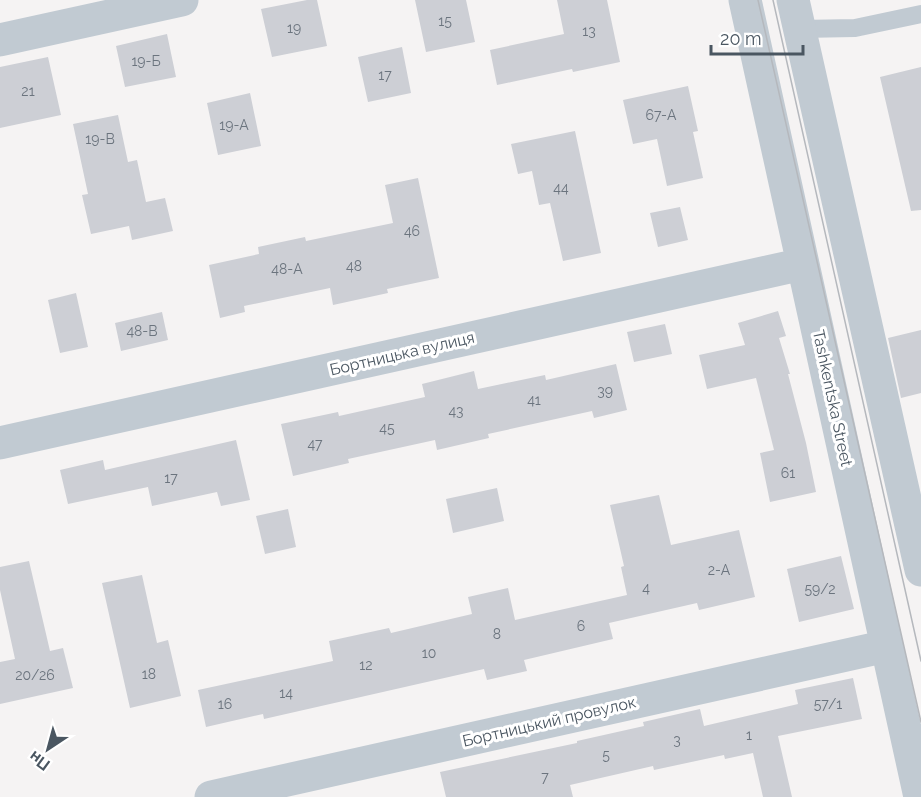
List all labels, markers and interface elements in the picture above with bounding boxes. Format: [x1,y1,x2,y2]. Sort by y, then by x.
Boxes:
house number: 15 [438,13,452,29]
scale bar [711,18,802,56]
house number: 19 [287,20,301,36]
house number: 13 [582,23,596,39]
text: 20 m [720,28,762,49]
house number: 19-Б [131,53,161,69]
house number: 17 [378,67,392,83]
house number: 21 [21,83,35,99]
house number: 67-А [646,107,677,123]
house number: 19-А [219,117,249,133]
house number: 19-В [85,131,115,147]
house number: 44 [553,180,569,196]
house number: 46 [404,223,420,239]
house number: 48 [346,258,362,274]
house number: 48-А [271,261,303,277]
house number: 48-В [126,323,158,339]
street label: Бортницька вулиця [328,328,476,379]
street label: Tashkentska Street [809,328,856,469]
house number: 39 [597,383,613,399]
house number: 41 [527,392,541,408]
house number: 43 [448,403,464,419]
house number: 45 [379,420,395,436]
house number: 47 [307,436,323,452]
house number: 61 [781,465,795,481]
house number: 17 [164,470,178,486]
house number: 2-А [708,562,731,578]
house number: 4 [642,580,650,596]
house number: 59/2 [804,581,836,597]
house number: 6 [577,618,585,634]
house number: 8 [493,626,501,642]
house number: 10 [422,645,436,661]
house number: 12 [359,657,373,673]
house number: 18 [142,666,156,682]
house number: 20/26 [15,667,55,683]
house number: 14 [279,685,293,701]
street label: Бортницький провулок [461,692,638,751]
house number: 16 [218,696,232,712]
house number: 57/1 [814,696,842,712]
north arrow [18,719,78,779]
house number: 1 [746,727,752,743]
house number: 3 [673,732,681,748]
text: Пн [25,747,54,775]
house number: 5 [602,747,610,763]
house number: 7 [541,769,549,785]

